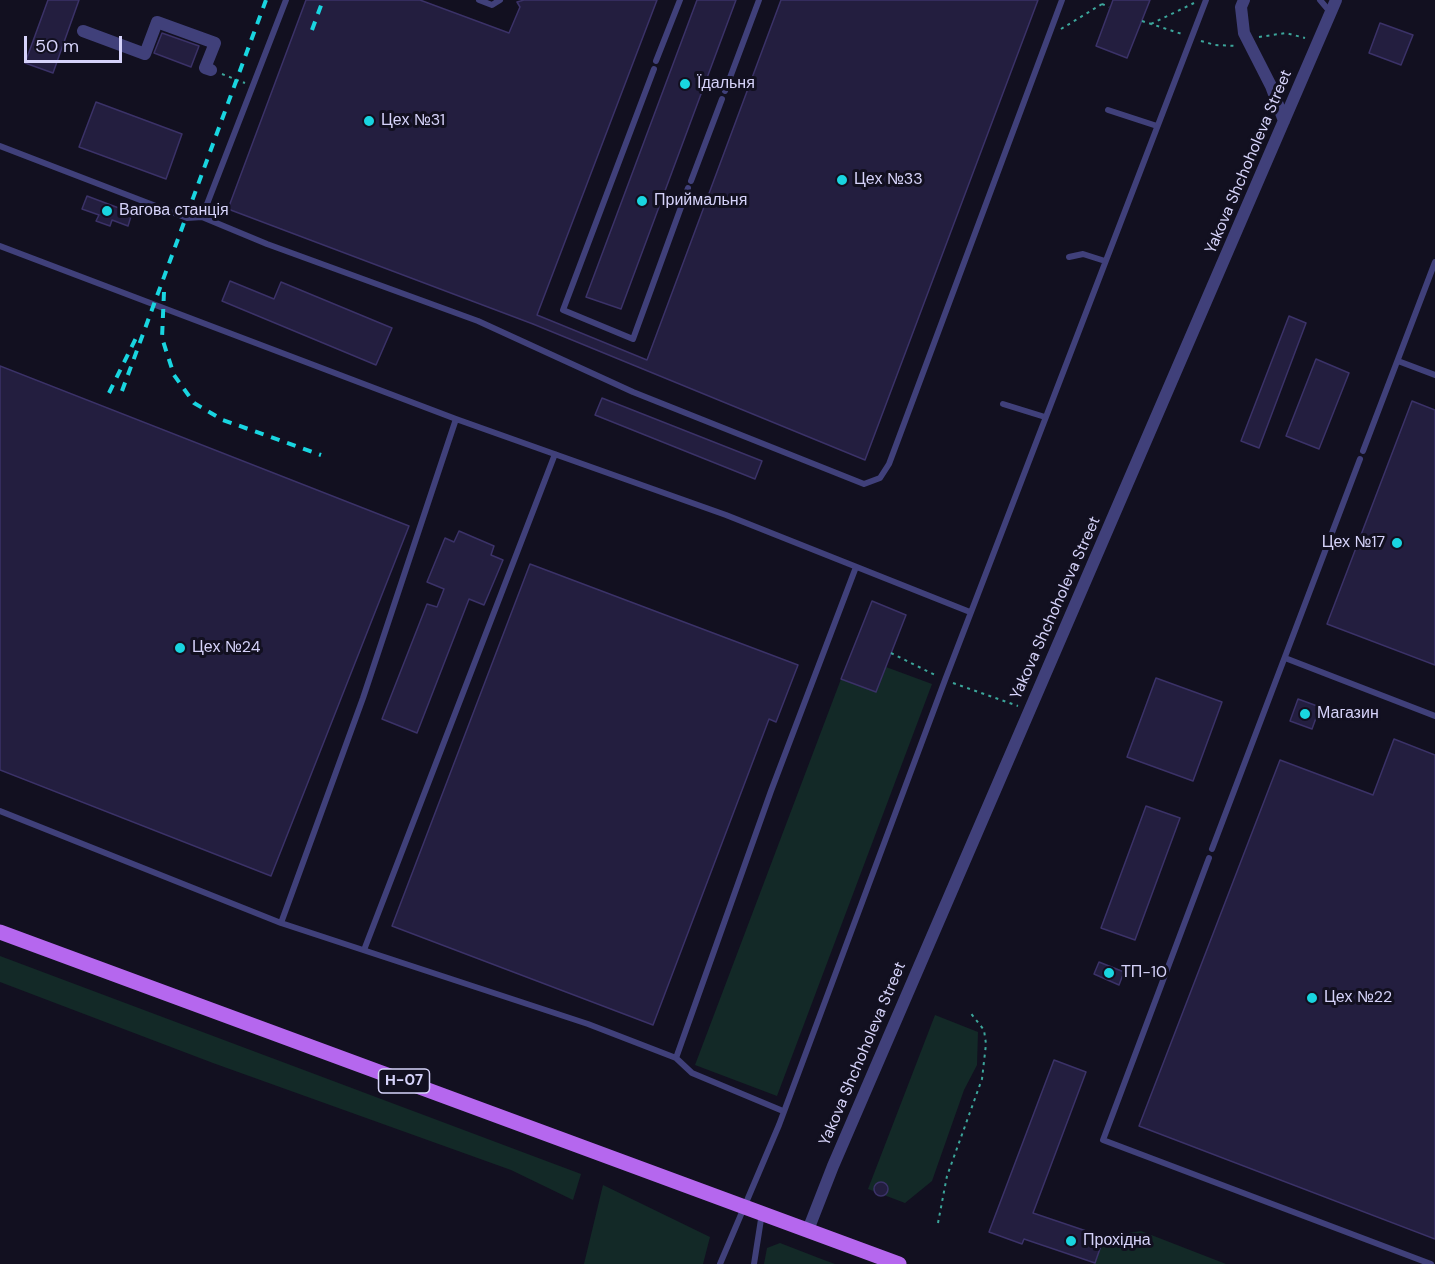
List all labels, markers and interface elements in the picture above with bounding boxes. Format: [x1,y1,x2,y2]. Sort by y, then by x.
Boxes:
scale bar [27,24,124,62]
text: 50 m [35,34,79,58]
street label: Yakova Shchoholeva Street [1201,67,1297,257]
place label: Їдальня [697,74,755,94]
marker: Їдальня [678,77,692,91]
place label: Цех №31 [381,111,445,131]
marker: Цех №31 [362,114,376,128]
place label: Цех №33 [854,170,923,190]
marker: Цех №33 [835,173,849,187]
place label: Приймальня [654,191,747,211]
marker: Приймальня [635,194,649,208]
place label: Вагова станція [119,201,229,221]
marker: Вагова станція [100,204,114,218]
street label: Yakova Shchoholeva Street [1007,514,1105,702]
place label: Цех №17 [1322,533,1385,553]
marker: Цех №17 [1390,536,1404,550]
place label: Цех №24 [192,638,260,658]
marker: Цех №24 [173,641,187,655]
place label: Магазин [1317,704,1379,724]
marker: Магазин [1298,707,1312,721]
street label: Yakova Shchoholeva Street [815,959,911,1149]
place label: ТП-10 [1121,963,1167,983]
marker: ТП-10 [1102,966,1116,980]
place label: Цех №22 [1324,988,1392,1008]
marker: Цех №22 [1305,991,1319,1005]
road number: Н-07 [378,1069,430,1093]
place label: Прохідна [1083,1231,1151,1251]
marker: Прохідна [1064,1234,1078,1248]

